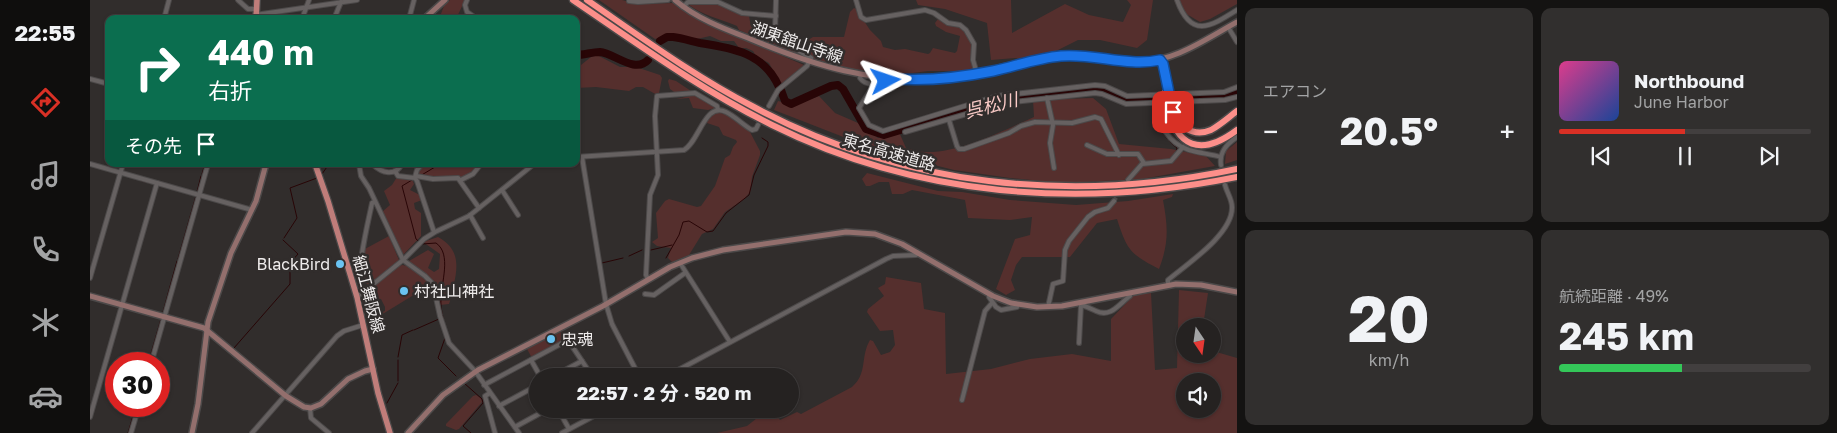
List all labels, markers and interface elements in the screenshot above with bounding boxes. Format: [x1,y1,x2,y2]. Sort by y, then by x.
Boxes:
street label: 湖東舘山寺線 [748,17,846,67]
text: 22:55 [15,19,75,46]
text: 440 m [208,31,314,73]
icon: right [125,35,190,100]
position arrow [859,54,911,106]
text: Northbound [1634,69,1744,92]
text: 右折 [208,77,252,104]
text: エアコン [1263,81,1327,101]
icon: directions [28,85,63,120]
water label: 呉松川 [962,87,1022,122]
pin [1152,91,1194,133]
text: June Harbor [1634,92,1729,112]
icon: arrive [1159,98,1187,126]
text: 20.5° [1340,108,1438,153]
text: − [1263,115,1278,148]
text: + [1500,115,1515,148]
street label: 東名高速道路 [840,129,938,175]
icon: arrive [192,130,220,158]
text: その先 [125,134,182,157]
icon: previous [1587,142,1615,170]
icon: pause [1671,142,1699,170]
icon: next [1755,142,1783,170]
icon: music [28,158,63,193]
icon: phone [28,232,63,267]
street label: 細江舞阪線 [349,253,389,335]
place label: BlackBird [256,254,330,274]
marker: BlackBird [334,258,346,270]
text: 20 [1348,278,1430,356]
place label: 村社山神社 [414,281,494,301]
marker: 村社山神社 [398,285,410,297]
text: 航続距離 · 49% [1559,286,1669,306]
icon: climate [28,305,63,340]
text: 245 km [1559,313,1694,358]
north arrow [1176,318,1221,362]
map controls [1176,318,1221,418]
place label: 忠魂 [561,329,593,349]
marker: 忠魂 [545,333,557,345]
text: km/h [1369,350,1409,370]
speed limit sign: 30 [105,352,170,417]
button: sound [1176,373,1221,418]
icon: car [28,379,63,414]
text: 22:57 · 2 分 · 520 m [577,381,751,404]

